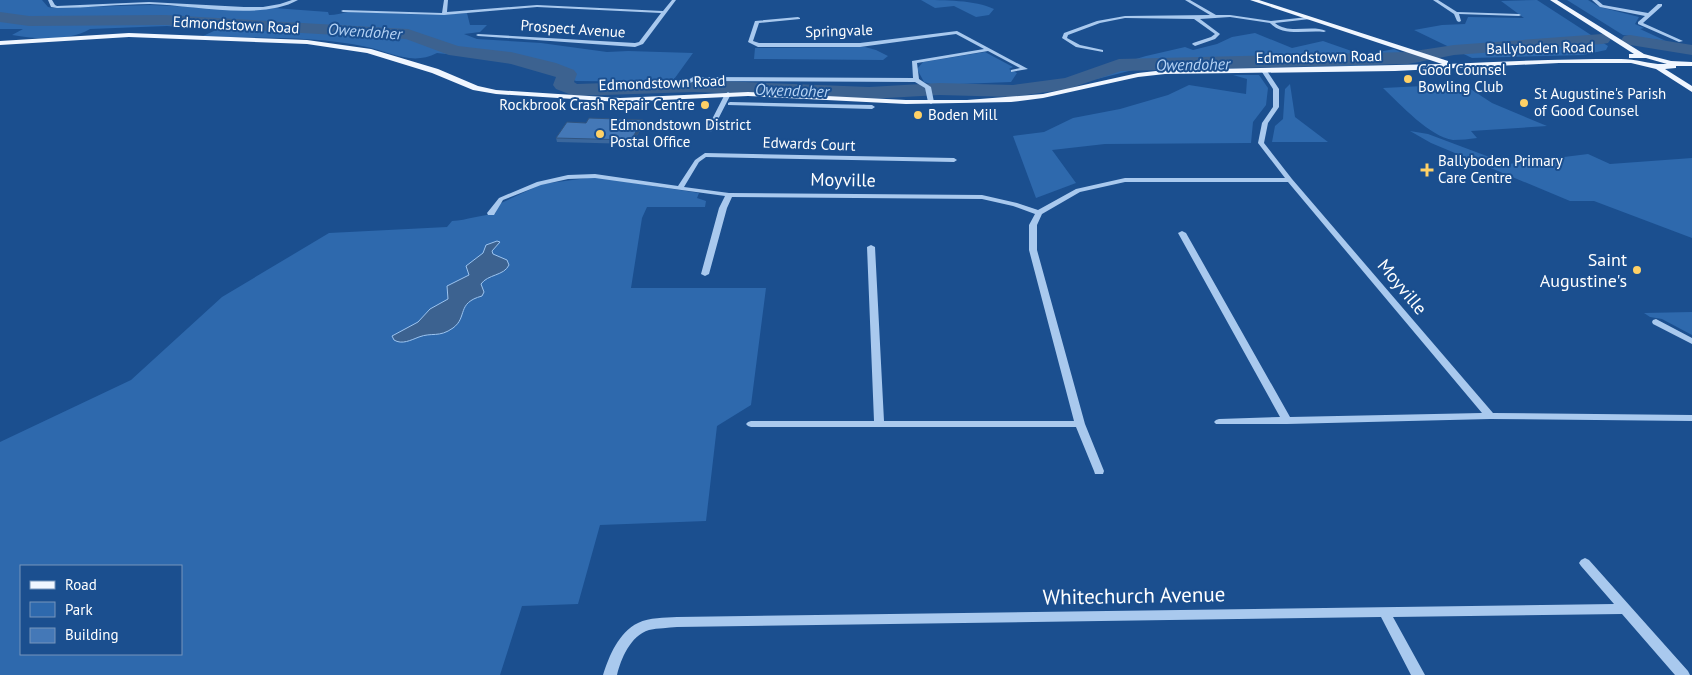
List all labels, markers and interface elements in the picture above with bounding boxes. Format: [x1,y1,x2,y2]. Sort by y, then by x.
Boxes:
street label: Edmondstown Road [172,12,300,37]
street label: Prospect Avenue [520,15,626,42]
water label: Owendoher [327,18,405,44]
street label: Springvale [805,20,873,41]
street label: Ballyboden Road [1486,37,1594,58]
street label: Edmondstown Road [1255,46,1383,67]
water label: Owendoher [1156,53,1232,75]
place label: Good Counsel Bowling Club [1418,60,1507,96]
street label: Edmondstown Road [598,71,726,94]
marker: Good Counsel Bowling Club [1402,73,1414,85]
water label: Owendoher [754,79,831,101]
place label: St Augustine's Parish of Good Counsel [1534,84,1666,120]
place label: Rockbrook Crash Repair Centre [499,95,695,114]
marker: St Augustine's Parish of Good Counsel [1518,97,1530,109]
marker: Rockbrook Crash Repair Centre [699,99,711,111]
place label: Boden Mill [928,105,998,124]
marker: Boden Mill [912,109,924,121]
place label: Edmondstown District Postal Office [610,115,751,151]
marker: Edmondstown District Postal Office [594,128,606,140]
street label: Edwards Court [762,132,856,155]
place label: Ballyboden Primary Care Centre [1438,151,1563,187]
marker: Ballyboden Primary Care Centre [1420,163,1434,177]
street label: Moyville [810,167,876,192]
place label: Saint Augustine's [1540,248,1627,292]
street label: Moyville [1373,254,1432,319]
marker: Saint Augustine's [1631,264,1643,276]
legend [20,565,182,655]
text: Road [65,575,97,594]
street label: Whitechurch Avenue [1042,580,1226,611]
text: Park [65,600,93,619]
text: Building [65,625,119,644]

